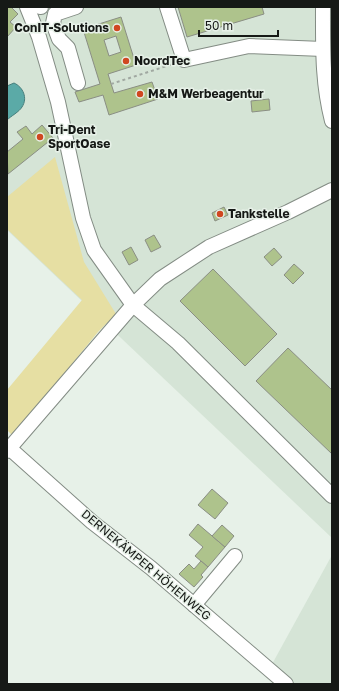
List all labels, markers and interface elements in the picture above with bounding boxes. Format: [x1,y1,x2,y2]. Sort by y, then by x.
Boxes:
scale bar [199,12,278,38]
text: 50 m [205,18,233,33]
place label: ConIT-Solutions [14,20,109,35]
marker: ConIT-Solutions [112,23,122,33]
place label: NoordTec [134,53,190,68]
marker: NoordTec [121,56,131,66]
place label: M&M Werbeagentur [148,86,264,101]
marker: M&M Werbeagentur [135,89,145,99]
place label: Tri-Dent SportOase [48,122,110,151]
marker: Tri-Dent SportOase [35,132,45,142]
place label: Tankstelle [228,206,290,221]
marker: Tankstelle [215,209,225,219]
street label: DERNEKÄMPER HÖHENWEG [79,506,214,623]

